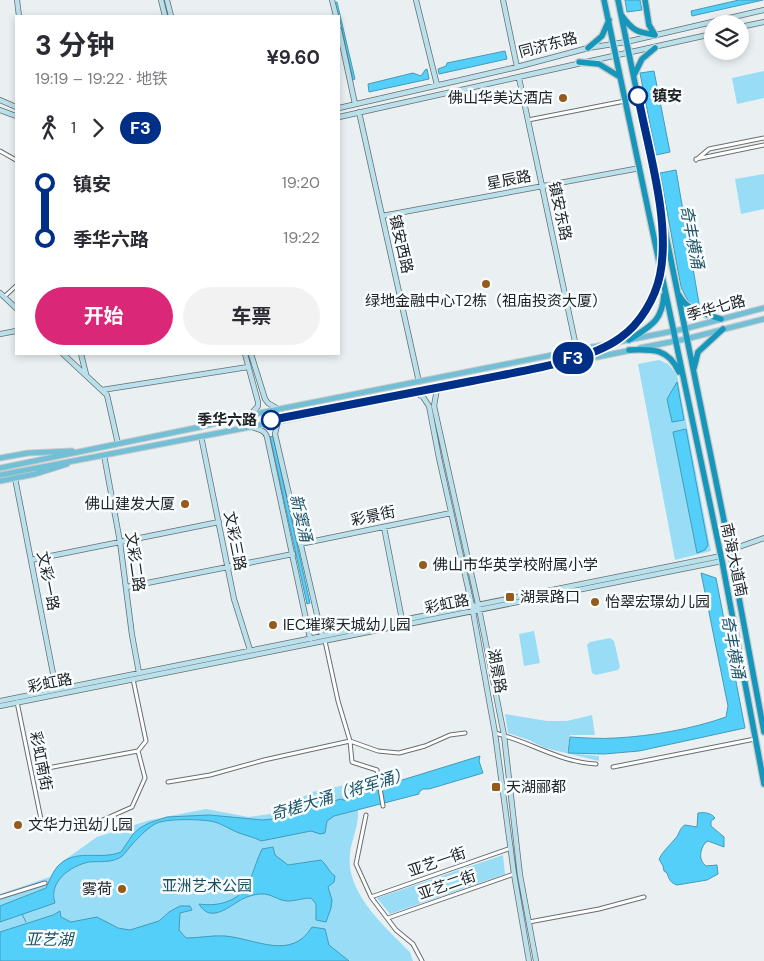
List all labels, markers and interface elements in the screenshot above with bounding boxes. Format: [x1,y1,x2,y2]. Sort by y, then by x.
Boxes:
map controls [704,15,749,60]
button: layers [704,15,749,60]
text: 3 分钟 [35,27,114,64]
street label: 同济东路 [516,28,580,62]
text: ¥9.60 [267,45,320,70]
text: 19:19 – 19:22 · 地铁 [35,68,168,89]
marker: 镇安 [628,86,648,106]
place label: 镇安 [652,86,682,106]
place label: 佛山华美达酒店 [448,88,553,108]
marker: 佛山华美达酒店 [557,92,569,104]
icon: walk [35,114,63,142]
icon: forward [84,114,112,142]
text: F3 [130,116,151,140]
text: 1 [71,117,76,138]
street label: 星辰路 [485,166,533,194]
text: 镇安 [73,172,111,197]
text: 19:20 [282,172,320,193]
street label: 镇安东路 [544,180,576,242]
water label: 奇丰横涌 [676,204,709,272]
street label: 镇安西路 [385,213,417,275]
text: 季华六路 [73,227,149,252]
text: 19:22 [283,227,320,248]
marker: 绿地金融中心T2栋（祖庙投资大厦） [480,278,492,290]
button: 开始 [35,287,173,345]
button: 车票 [183,287,320,345]
place label: 绿地金融中心T2栋（祖庙投资大厦） [365,291,607,311]
street label: 季华七路 [684,291,748,325]
line badge: F3 [550,342,596,374]
text: F3 [563,346,583,370]
place label: 季华六路 [197,410,257,430]
marker: 季华六路 [261,410,281,430]
water label: 新窦涌 [285,492,317,546]
place label: 佛山建发大厦 [85,494,175,514]
marker: 佛山建发大厦 [179,498,191,510]
street label: 彩景街 [349,502,397,530]
street label: 文彩三路 [219,510,251,572]
street label: 南海大道南 [716,521,752,599]
street label: 文彩二路 [121,531,149,593]
street label: 文彩一路 [32,550,64,612]
place label: 佛山市华英学校附属小学 [433,555,598,575]
marker: 佛山市华英学校附属小学 [417,559,429,571]
place label: 湖景路口 [520,587,580,607]
street label: 彩虹路 [423,590,471,618]
marker: 湖景路口 [504,591,516,603]
place label: 怡翠宏璟幼儿园 [605,592,710,612]
marker: 怡翠宏璟幼儿园 [589,596,601,608]
water label: 奇丰横涌 [717,614,750,682]
place label: IEC璀璨天城幼儿园 [283,615,411,635]
marker: IEC璀璨天城幼儿园 [267,619,279,631]
street label: 湖景路 [483,647,511,695]
street label: 彩虹路 [26,669,74,697]
street label: 彩虹南街 [25,730,57,792]
water label: 奇槎大涌（将军涌） [268,763,412,825]
place label: 天湖郦都 [506,777,566,797]
marker: 天湖郦都 [490,781,502,793]
place label: 文华力迅幼儿园 [28,815,133,835]
marker: 文华力迅幼儿园 [12,819,24,831]
street label: 亚艺一街 [405,843,469,881]
street label: 亚艺二街 [415,866,479,904]
park label: 亚洲艺术公园 [162,876,252,896]
place label: 雾荷 [82,879,112,899]
marker: 雾荷 [116,883,128,895]
water label: 亚艺湖 [25,929,76,950]

